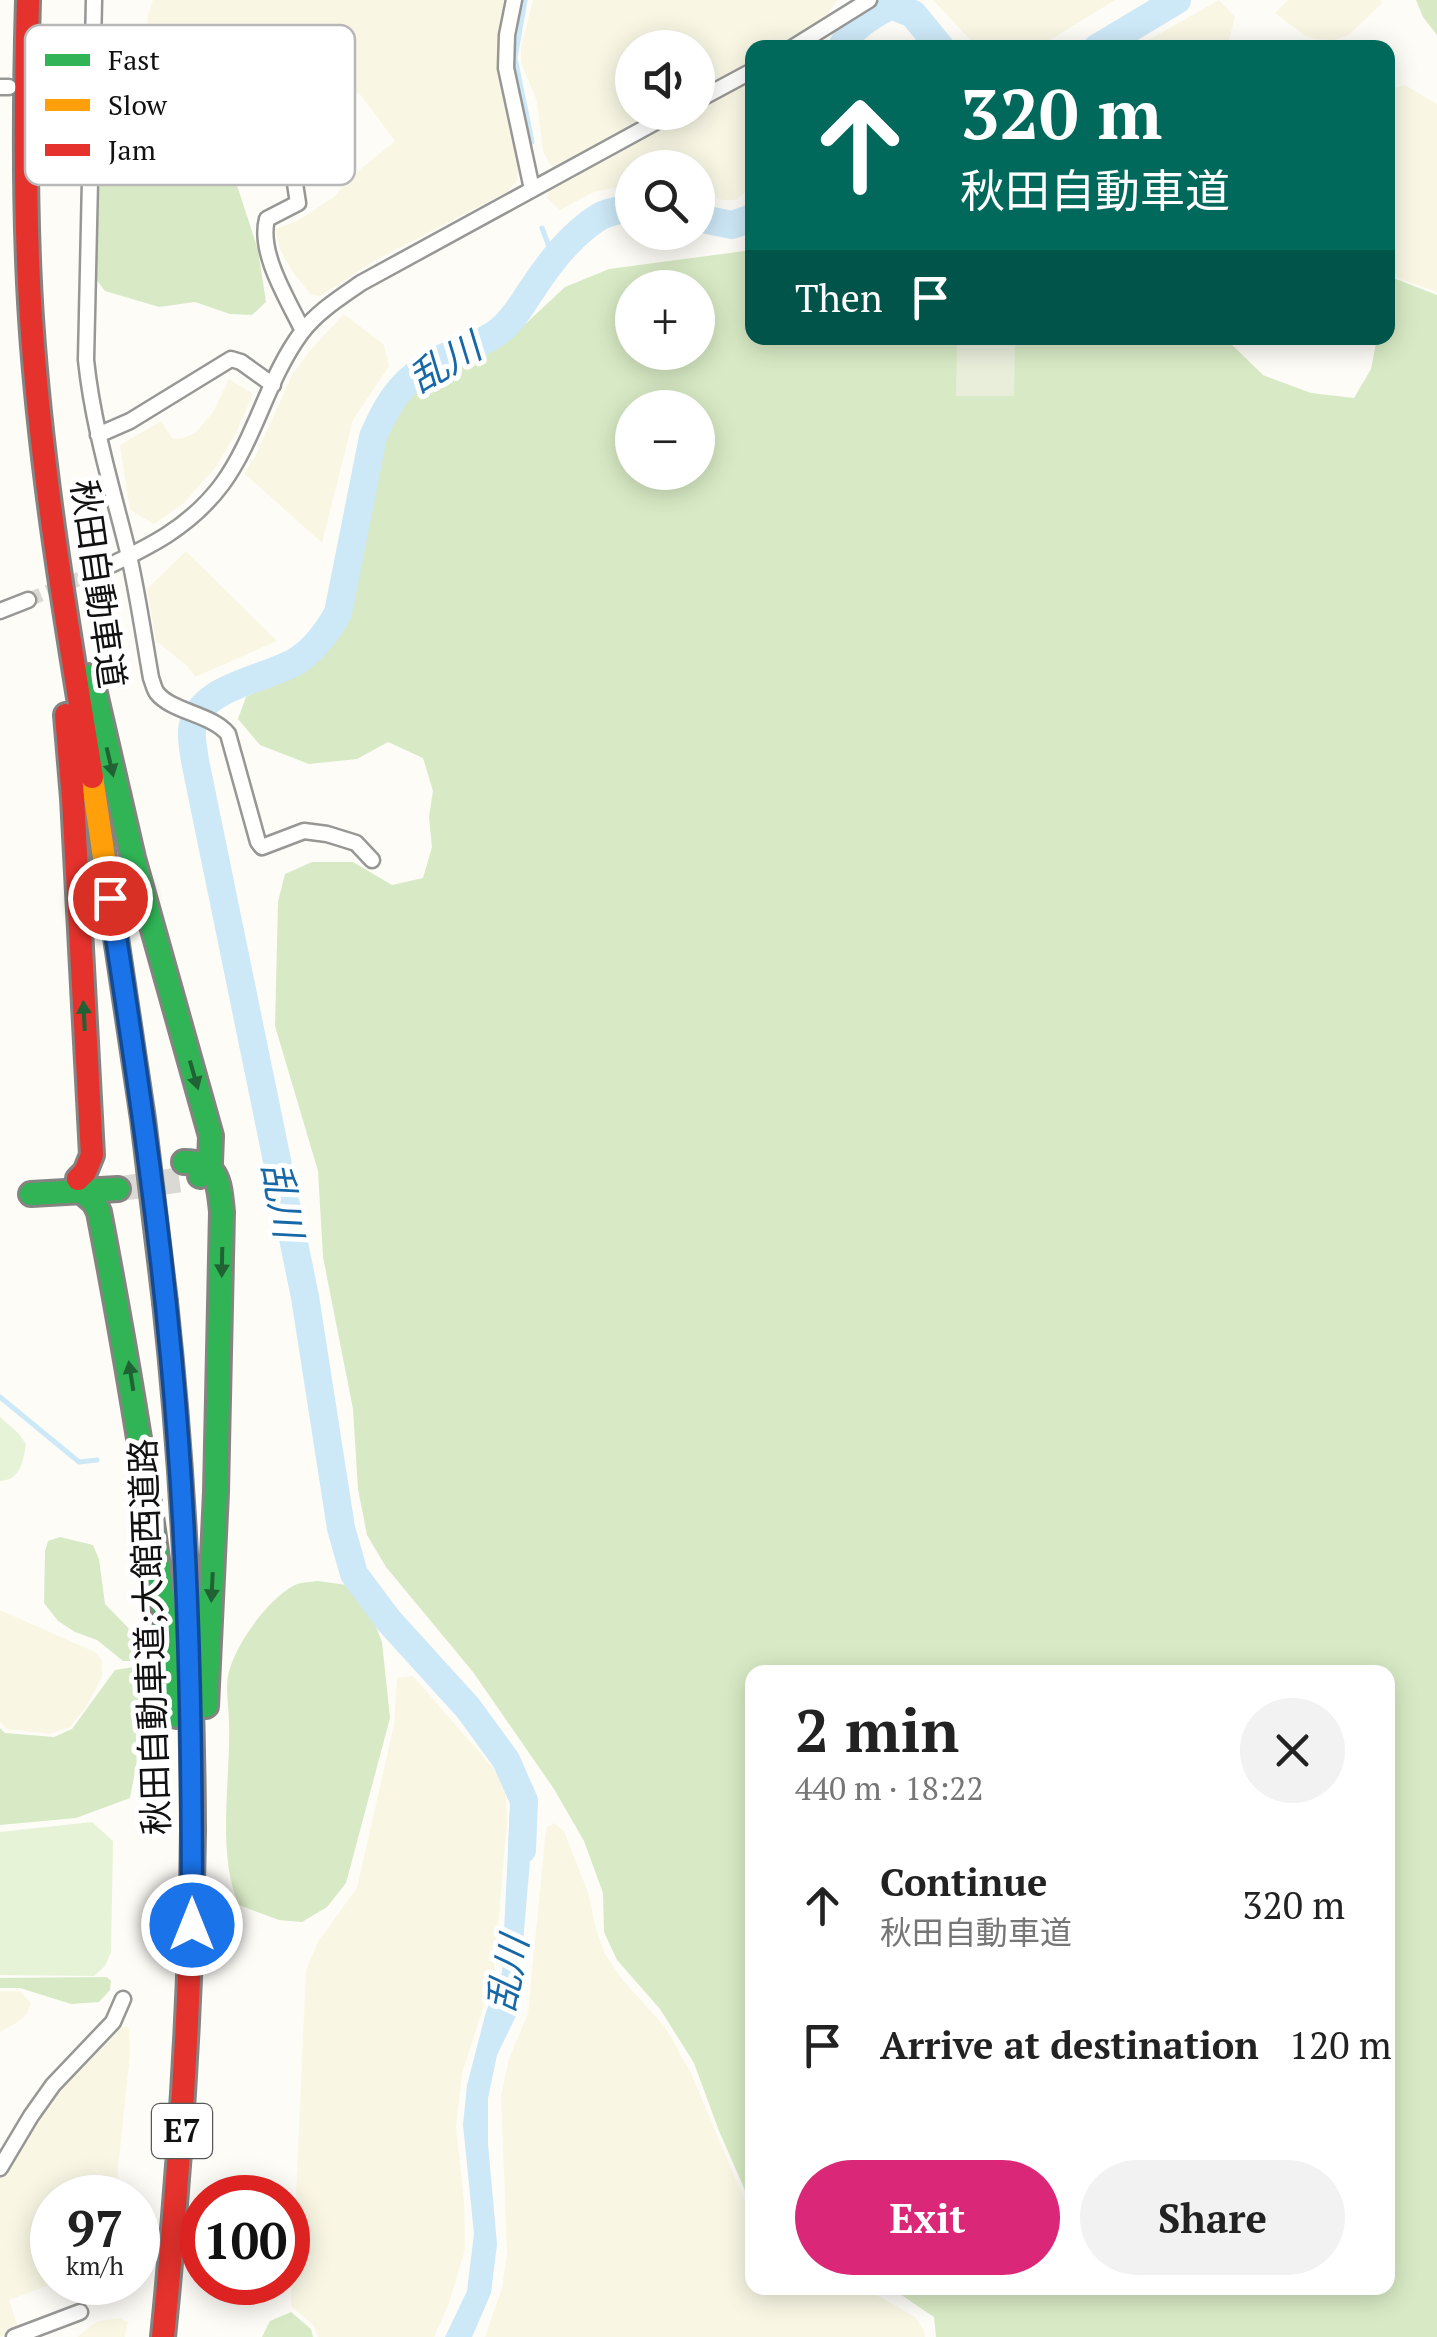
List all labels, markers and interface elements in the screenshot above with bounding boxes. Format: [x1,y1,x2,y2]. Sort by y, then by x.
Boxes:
legend [25,25,355,185]
map controls [615,30,715,490]
button: sound [615,30,715,130]
text: Fast [108,41,160,78]
text: 320 m [960,66,1162,159]
icon: ahead [795,80,925,210]
text: Slow [108,86,168,123]
text: Jam [108,131,156,168]
button: search [615,150,715,250]
text: 秋田自動車道 [960,160,1230,220]
button: + [615,270,715,370]
icon: arrive [903,270,958,325]
text: Then [795,273,883,323]
water label: 乱川 [399,319,493,403]
button: − [615,390,715,490]
street label: 秋田自動車道 [62,477,136,691]
one-way arrow [103,747,118,778]
pin [68,856,153,941]
icon: arrive [83,871,138,926]
one-way arrow [76,999,92,1031]
one-way arrow [187,1060,203,1091]
water label: 乱川 [251,1158,316,1246]
one-way arrow [213,1247,229,1278]
one-way arrow [122,1360,138,1392]
street label: 秋田自動車道;大館西道路 [119,1438,179,1836]
one-way arrow [204,1571,220,1603]
text: 2 min [795,1690,959,1769]
button: close [1240,1698,1345,1803]
text: 440 m · 18:22 [795,1767,983,1809]
text: Continue [880,1857,1047,1907]
position arrow [140,1873,244,1977]
icon: ahead [795,1878,850,1933]
text: 320 m [1242,1880,1345,1930]
text: 秋田自動車道 [880,1911,1072,1953]
water label: 乱川 [475,1928,540,2016]
icon: arrive [795,2018,850,2073]
text: Arrive at destination [880,2020,1259,2070]
text: 120 m [1289,2020,1392,2070]
road number: E7 [152,2104,212,2158]
button: Exit [795,2160,1060,2275]
button: Share [1080,2160,1345,2275]
speed limit sign: 100 [180,2175,310,2305]
text: 97 [67,2195,123,2261]
text: km/h [66,2249,124,2282]

